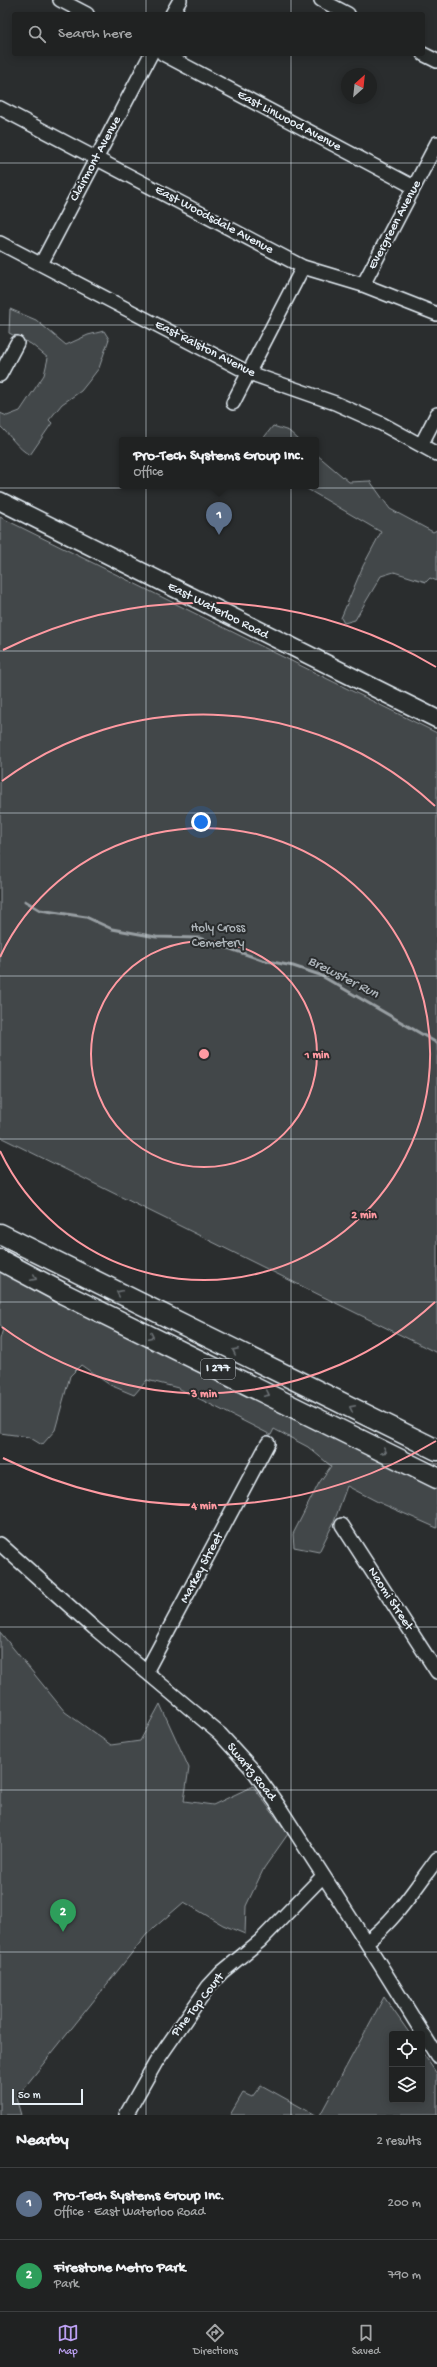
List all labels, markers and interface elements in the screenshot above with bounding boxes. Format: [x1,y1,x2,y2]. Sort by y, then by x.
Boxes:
search box [12,12,425,56]
icon: search [26,23,48,45]
text: Search here [58,25,132,43]
north arrow [341,68,377,104]
street label: East Linwood Avenue [234,87,344,155]
street label: Clairmont Avenue [67,114,125,204]
street label: Evergreen Avenue [365,178,425,272]
street label: East Woodsdale Avenue [152,182,276,258]
street label: East Ralston Avenue [152,317,258,381]
popup [119,437,319,489]
text: Pro-Tech Systems Group Inc. [134,447,304,465]
text: Office [134,465,163,480]
pin: 1 [206,502,232,535]
street label: East Waterloo Road [165,579,272,644]
your location [191,812,211,832]
park label: Holy Cross Cemetery [191,921,246,951]
water label: Brewster Run [305,953,382,1003]
centre of rings [197,1047,211,1061]
text: 1 min [304,1049,330,1063]
text: 2 min [351,1209,377,1223]
one-way arrow [30,1273,37,1281]
one-way arrow [115,1290,123,1298]
one-way arrow [147,1331,154,1339]
one-way arrow [232,1348,239,1356]
road number: I 277 [201,1359,235,1379]
text: 3 min [190,1388,217,1402]
one-way arrow [263,1389,270,1397]
one-way arrow [349,1405,356,1413]
one-way arrow [379,1446,387,1454]
text: 4 min [190,1500,217,1514]
street label: Markey Street [177,1529,228,1606]
street label: Naomi Street [364,1565,417,1635]
street label: Swartz Road [223,1740,280,1805]
pin: 2 [50,1899,76,1932]
street label: Pine Top Court [168,1969,229,2041]
map controls [389,2031,425,2103]
button: locate [389,2031,425,2067]
button: layers [389,2067,425,2103]
scale bar [12,2087,83,2106]
text: 50 m [18,2090,40,2102]
text: Nearby [16,2131,69,2151]
text: 2 results [376,2134,421,2149]
text: Pro-Tech Systems Group Inc. [54,2187,225,2205]
text: 1 [26,2196,32,2211]
text: 200 m [388,2196,421,2211]
text: Office · East Waterloo Road [54,2205,205,2220]
text: Firestone Metro Park [54,2259,185,2277]
text: 2 [26,2268,32,2283]
text: 790 m [388,2268,421,2283]
text: Park [54,2277,79,2292]
tab: Map [57,2322,79,2358]
tab: Directions [193,2322,238,2358]
tab: Saved [352,2322,380,2358]

